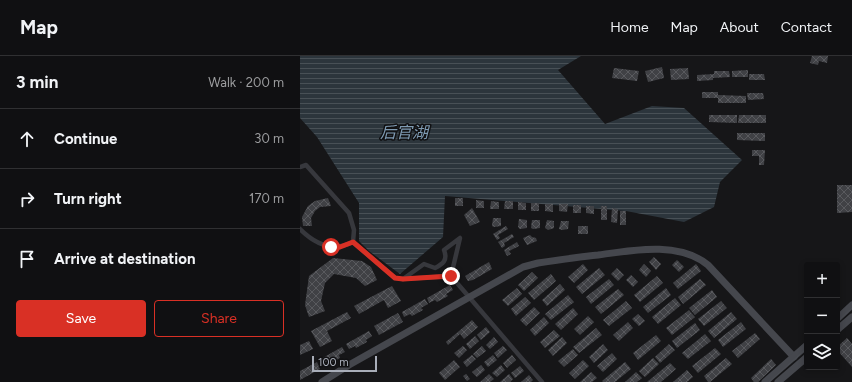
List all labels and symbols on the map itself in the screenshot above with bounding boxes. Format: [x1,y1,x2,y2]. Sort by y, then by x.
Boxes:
water label: 后官湖 [380,123,431,142]
route start [322,238,340,256]
route end [442,267,460,285]
scale bar [312,354,377,373]

